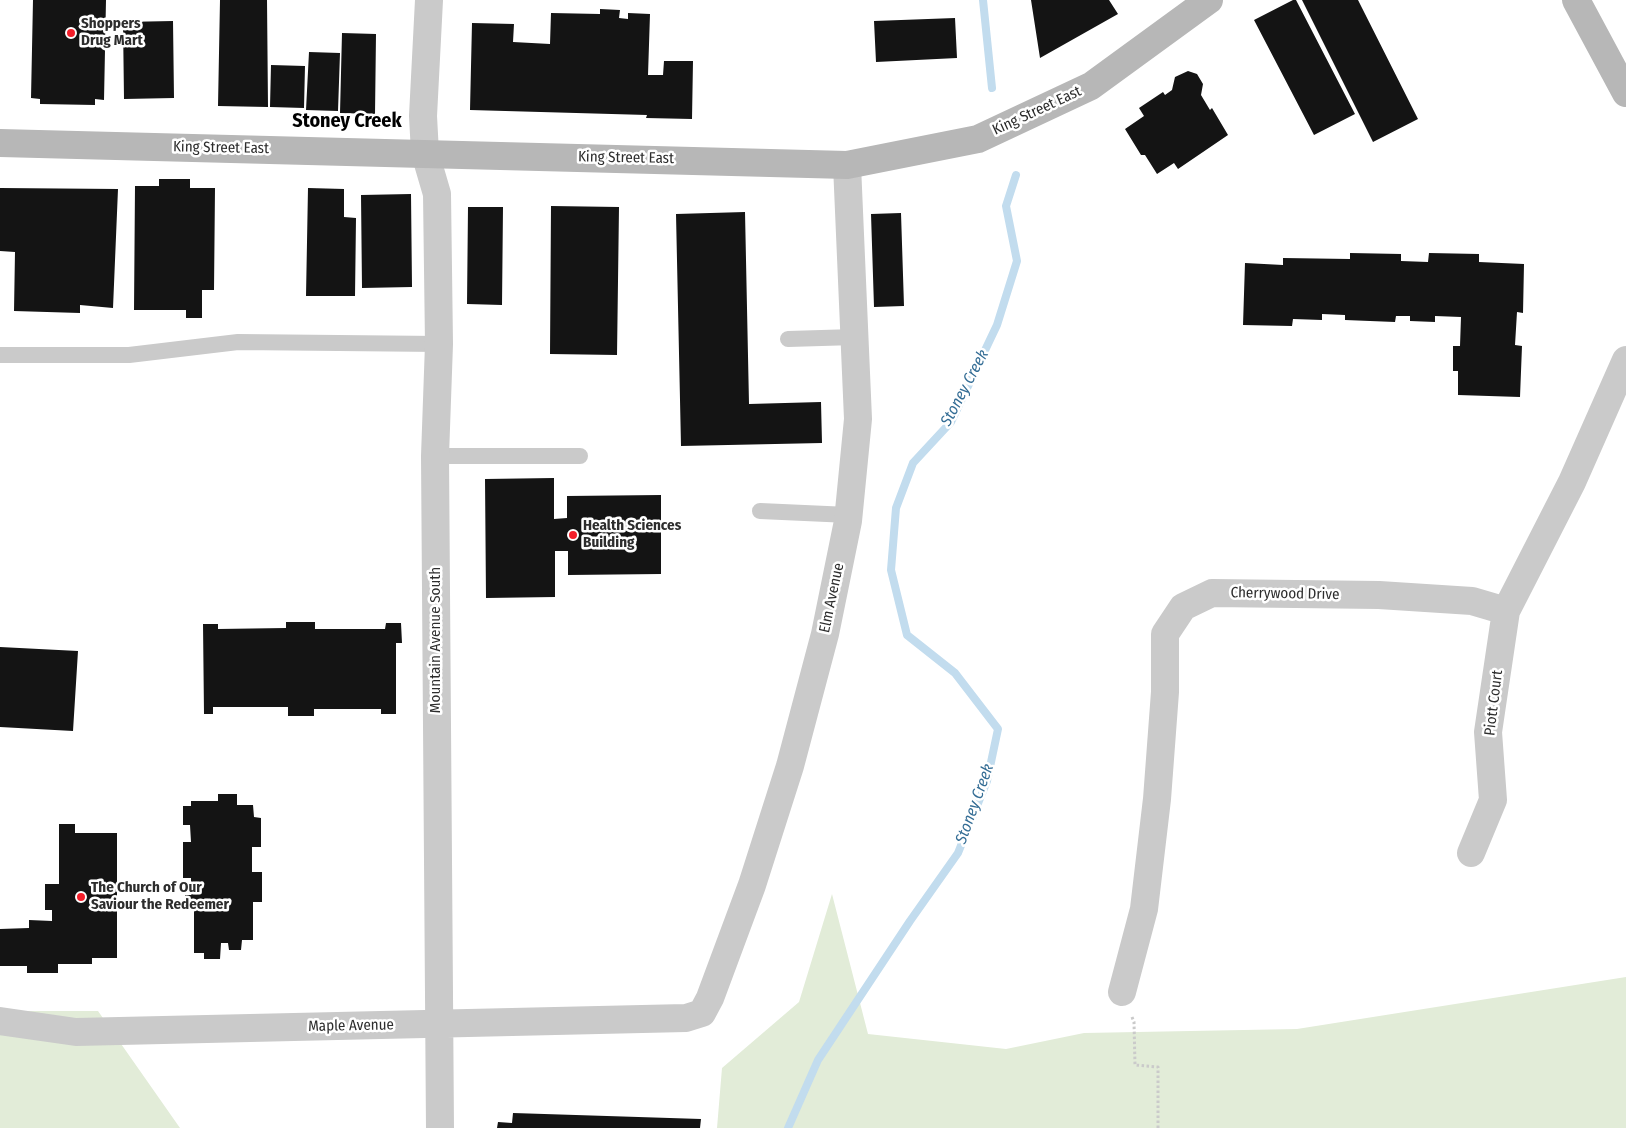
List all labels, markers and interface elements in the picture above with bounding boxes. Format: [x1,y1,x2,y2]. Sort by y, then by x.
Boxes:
place label: Shoppers Drug Mart [81,15,143,50]
marker: Shoppers Drug Mart [65,27,77,39]
street label: King Street East [990,83,1084,139]
district label: Stoney Creek [292,109,402,133]
street label: King Street East [173,138,269,158]
street label: King Street East [578,148,674,168]
water label: Stoney Creek [937,347,993,429]
place label: Health Sciences Building [583,517,681,552]
marker: Health Sciences Building [567,529,579,541]
street label: Elm Avenue [816,561,848,635]
street label: Mountain Avenue South [427,567,445,713]
street label: Cherrywood Drive [1230,584,1340,604]
street label: Piott Court [1481,669,1507,737]
water label: Stoney Creek [952,761,998,847]
place label: The Church of Our Saviour the Redeemer [91,879,229,914]
marker: The Church of Our Saviour the Redeemer [75,891,87,903]
street label: Maple Avenue [308,1016,394,1036]

